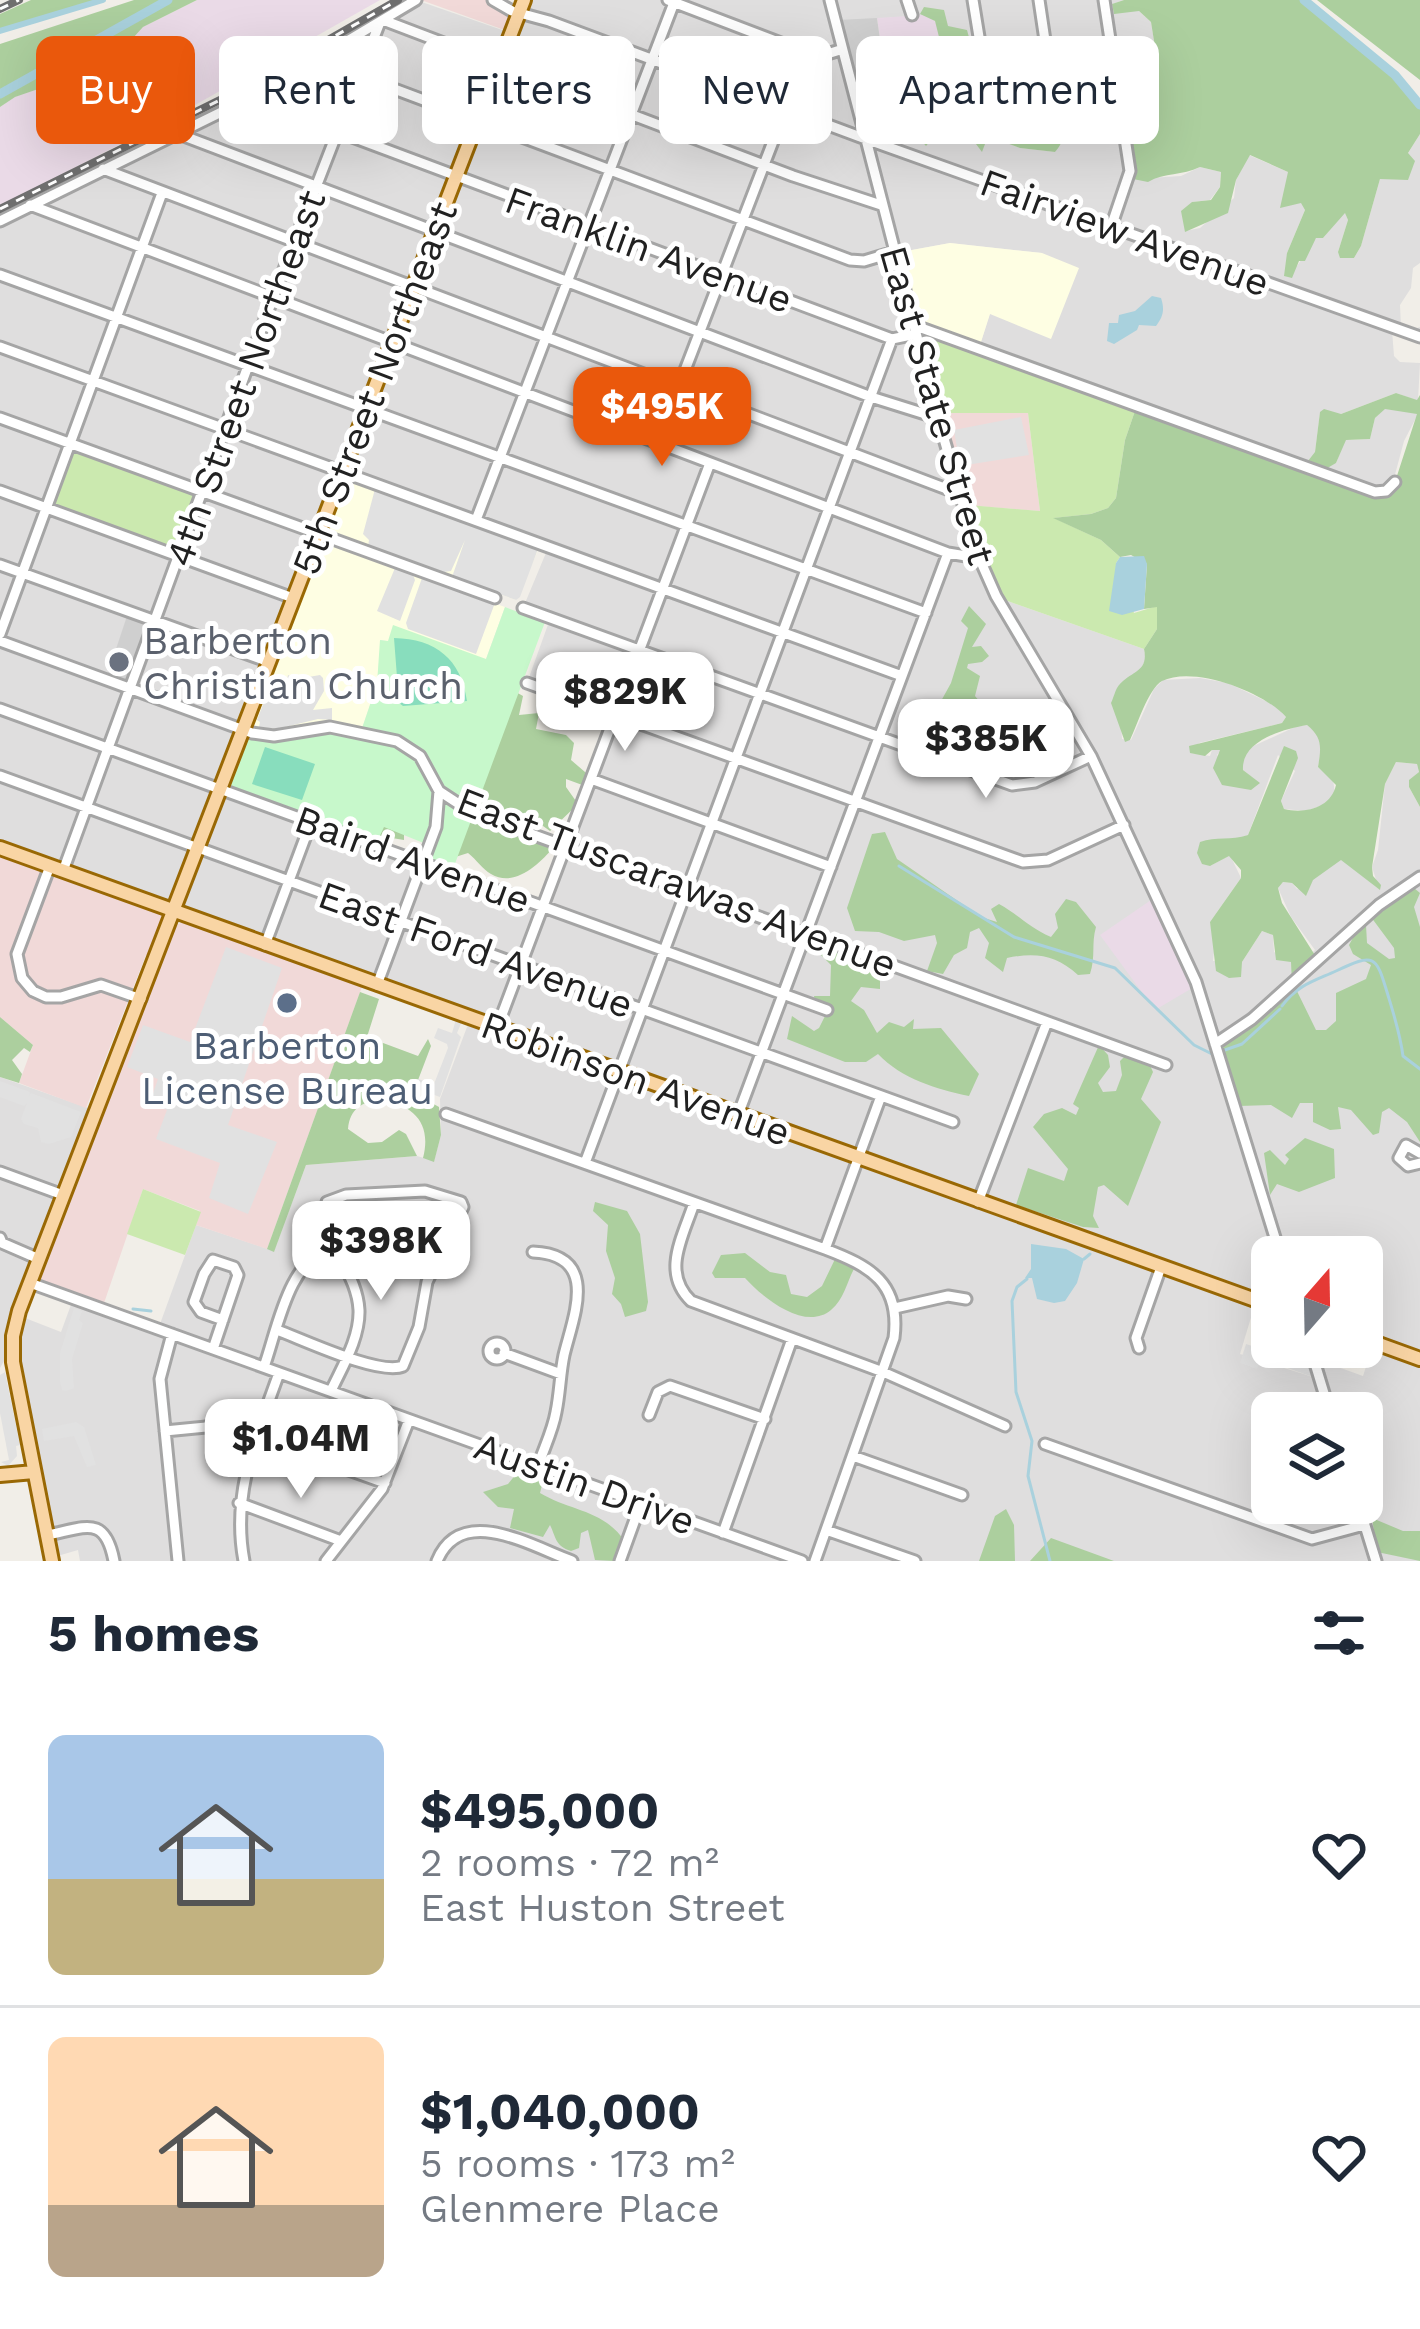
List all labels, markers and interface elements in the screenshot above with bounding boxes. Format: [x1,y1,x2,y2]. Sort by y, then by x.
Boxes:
chip: Buy [36,36,195,144]
chip: Rent [219,36,398,144]
chip: Filters [422,36,635,144]
chip: New [659,36,832,144]
chip: Apartment [856,36,1159,144]
street label: Fairview Avenue [974,159,1275,306]
street label: Franklin Avenue [499,177,798,322]
street label: 4th Street Northeast [156,184,334,572]
street label: 5th Street Northeast [283,195,466,581]
street label: East State Street [871,241,1005,570]
pin: $495K [578,367,746,469]
text: $495K [600,383,724,428]
place label: Barberton Christian Church [143,618,463,708]
marker: Barberton Christian Church [106,649,132,675]
pin: $829K [541,652,709,754]
text: $829K [563,668,687,713]
pin: $385K [902,699,1070,801]
text: $385K [925,715,1047,760]
street label: East Tuscarawas Avenue [451,778,903,987]
street label: Baird Avenue [289,796,537,923]
street label: East Ford Avenue [312,872,639,1027]
marker: Barberton License Bureau [274,990,300,1016]
street label: Robinson Avenue [475,1002,796,1155]
place label: Barberton License Bureau [141,1023,433,1113]
pin: $398K [297,1201,465,1303]
text: $398K [319,1217,443,1262]
north arrow [1251,1236,1383,1368]
map controls [1251,1236,1383,1524]
button: layers [1251,1392,1383,1524]
pin: $1.04M [203,1399,399,1501]
text: $1.04M [232,1415,370,1460]
street label: Austin Drive [469,1423,701,1544]
icon: filters [1306,1600,1372,1666]
text: 5 homes [48,1604,259,1663]
text: $495,000 [420,1781,659,1840]
icon: home [144,1783,288,1927]
icon: heart [1306,1822,1372,1888]
text: 2 rooms · 72 m² [420,1840,719,1885]
text: East Huston Street [420,1885,785,1930]
text: $1,040,000 [420,2082,700,2141]
icon: home [144,2085,288,2229]
icon: heart [1306,2124,1372,2190]
text: 5 rooms · 173 m² [420,2141,735,2186]
text: Glenmere Place [420,2186,720,2231]

